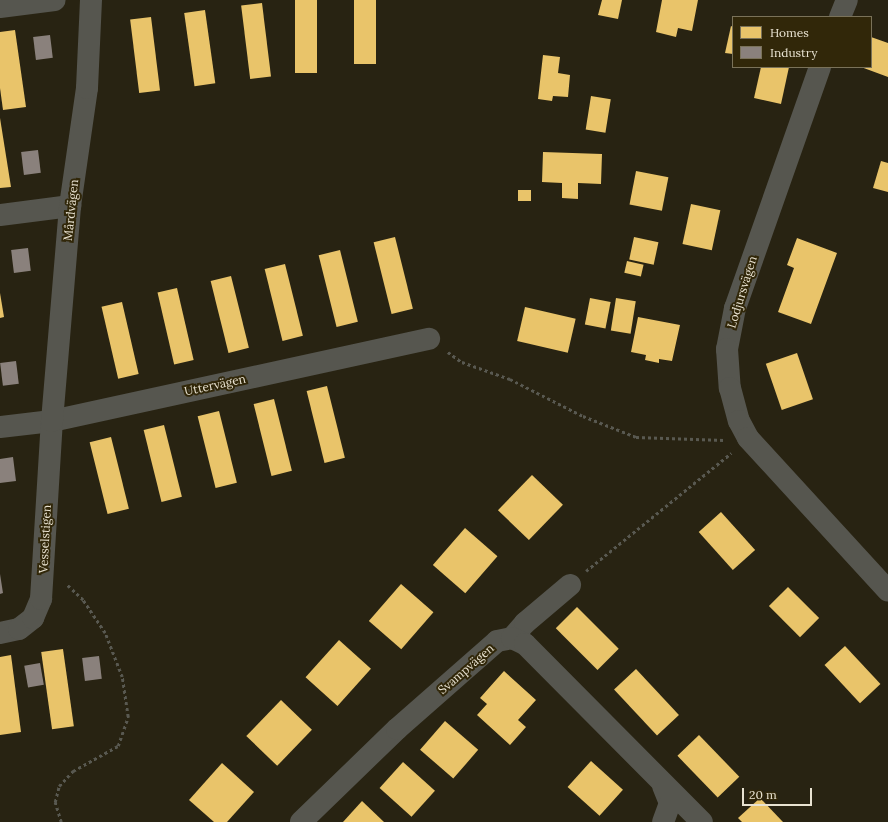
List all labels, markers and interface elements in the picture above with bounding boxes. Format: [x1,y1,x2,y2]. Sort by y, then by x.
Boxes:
legend [732,16,872,68]
text: Homes [770,25,809,40]
text: Industry [770,45,817,60]
street label: Mårdvägen [61,178,81,242]
street label: Lodjursvägen [724,254,760,330]
street label: Uttervägen [183,371,247,399]
street label: Vesselstigen [36,504,54,574]
street label: Svampvägen [435,641,497,697]
scale bar [744,780,814,806]
text: 20 m [749,787,777,802]

